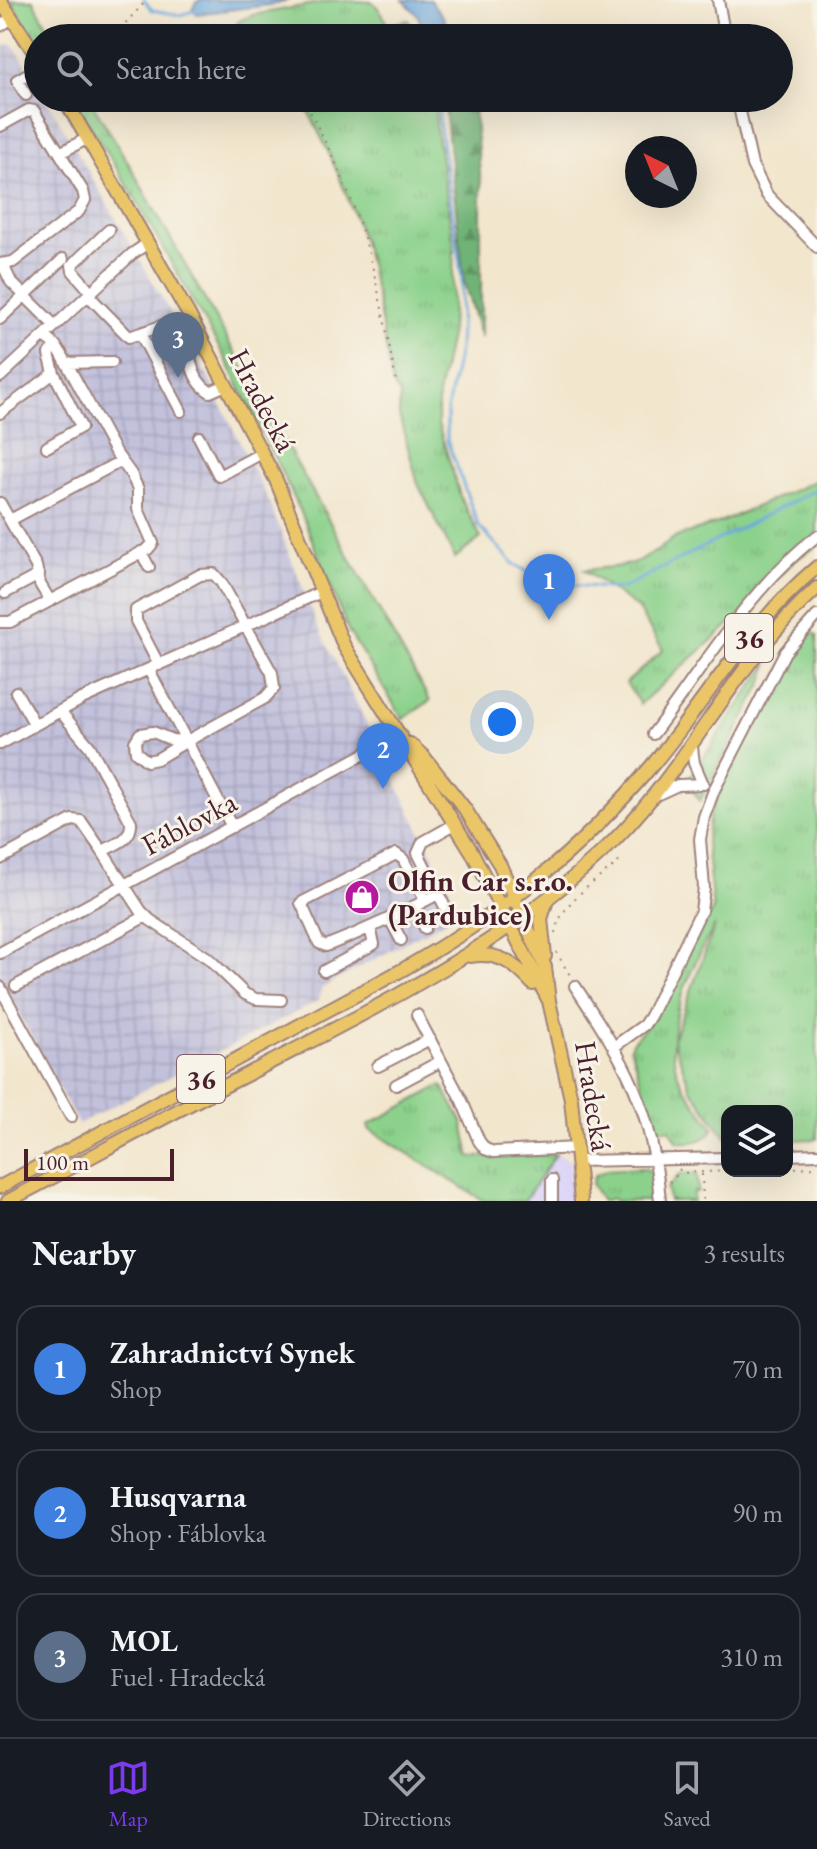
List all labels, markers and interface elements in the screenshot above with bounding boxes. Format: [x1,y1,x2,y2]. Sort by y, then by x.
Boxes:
search box [24,24,793,112]
icon: search [52,46,96,90]
text: Search here [116,49,246,88]
north arrow [625,136,697,208]
pin: 3 [152,312,204,378]
street label: Hradecká [220,342,306,458]
pin: 1 [523,554,575,620]
road number: 36 [725,614,773,662]
your location [482,702,522,742]
pin: 2 [357,723,409,789]
street label: Fáblovka [135,782,243,864]
place label: Olfin Car s.r.o. (Pardubice) [388,861,573,934]
shop icon: Olfin Car s.r.o. (Pardubice) [343,878,381,916]
street label: Hradecká [566,1038,622,1154]
road number: 36 [177,1055,225,1103]
map controls [721,1105,793,1177]
button: layers [721,1105,793,1177]
scale bar [24,1145,174,1181]
text: 100 m [36,1148,89,1177]
text: Nearby [32,1231,136,1275]
text: 3 results [704,1236,785,1270]
text: Zahradnictví Synek [110,1333,355,1372]
text: 1 [53,1352,67,1386]
text: 70 m [733,1352,783,1386]
text: Shop [110,1372,162,1406]
text: Husqvarna [110,1477,246,1516]
text: 2 [53,1496,67,1530]
text: 90 m [733,1496,783,1530]
text: Shop · Fáblovka [110,1516,266,1550]
text: MOL [110,1621,178,1660]
text: 3 [53,1640,67,1674]
text: 310 m [720,1640,783,1674]
text: Fuel · Hradecká [110,1660,265,1694]
tab: Map [106,1756,150,1833]
tab: Directions [363,1756,451,1833]
tab: Saved [664,1756,711,1833]

